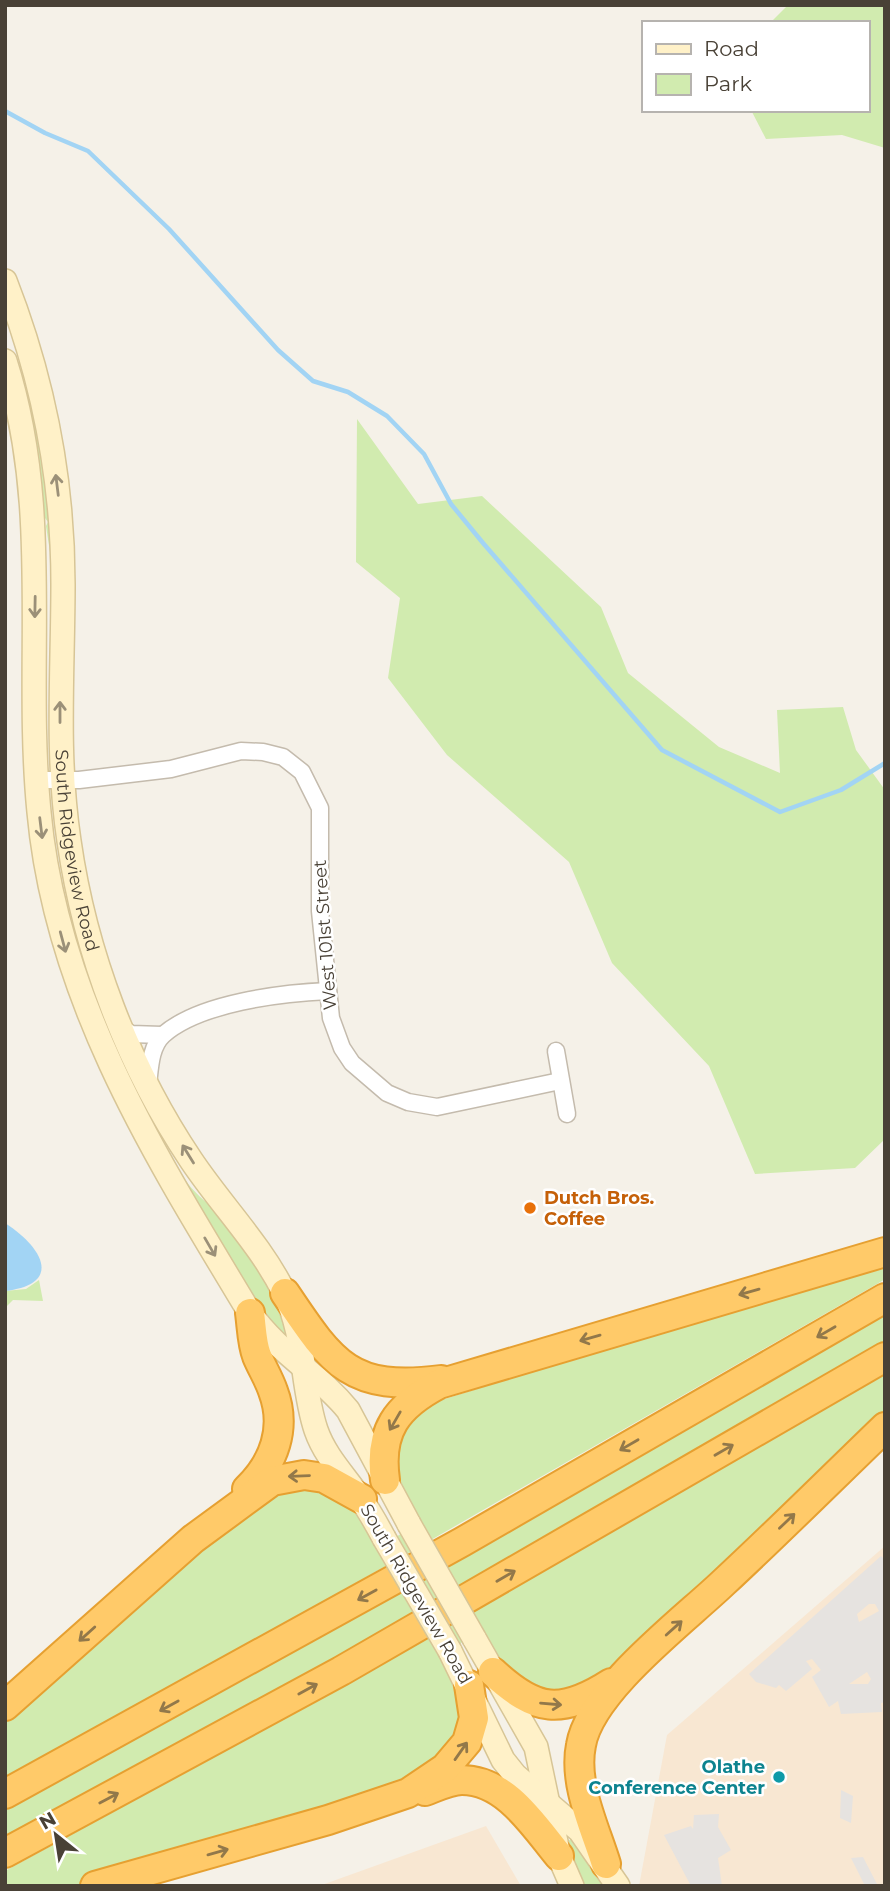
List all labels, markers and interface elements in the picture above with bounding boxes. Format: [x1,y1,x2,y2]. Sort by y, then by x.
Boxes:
legend [642,21,869,112]
text: Road [704,36,759,61]
text: Park [704,71,752,96]
one-way arrow [50,474,63,497]
one-way arrow [29,595,42,618]
one-way arrow [53,701,67,724]
street label: South Ridgeview Road [50,749,104,954]
one-way arrow [34,816,47,839]
street label: West 101st Street [309,859,341,1011]
one-way arrow [58,931,71,953]
one-way arrow [180,1145,195,1164]
place label: Dutch Bros. Coffee [544,1187,655,1230]
marker: Dutch Bros. Coffee [522,1200,538,1216]
one-way arrow [203,1236,217,1256]
one-way arrow [738,1287,760,1300]
one-way arrow [816,1325,836,1339]
one-way arrow [579,1332,602,1345]
one-way arrow [388,1411,402,1431]
one-way arrow [619,1438,639,1452]
one-way arrow [714,1443,734,1457]
one-way arrow [288,1470,311,1483]
street label: South Ridgeview Road [355,1500,477,1688]
one-way arrow [779,1513,796,1530]
one-way arrow [495,1569,515,1583]
one-way arrow [358,1588,378,1602]
one-way arrow [665,1620,683,1636]
one-way arrow [79,1625,96,1642]
one-way arrow [298,1682,318,1696]
one-way arrow [539,1698,562,1711]
one-way arrow [159,1699,179,1713]
one-way arrow [453,1741,468,1760]
place label: Olathe Conference Center [588,1756,765,1799]
marker: Olathe Conference Center [771,1769,787,1785]
one-way arrow [98,1791,119,1805]
north arrow [21,1800,91,1870]
text: N [35,1807,60,1835]
one-way arrow [207,1845,229,1858]

